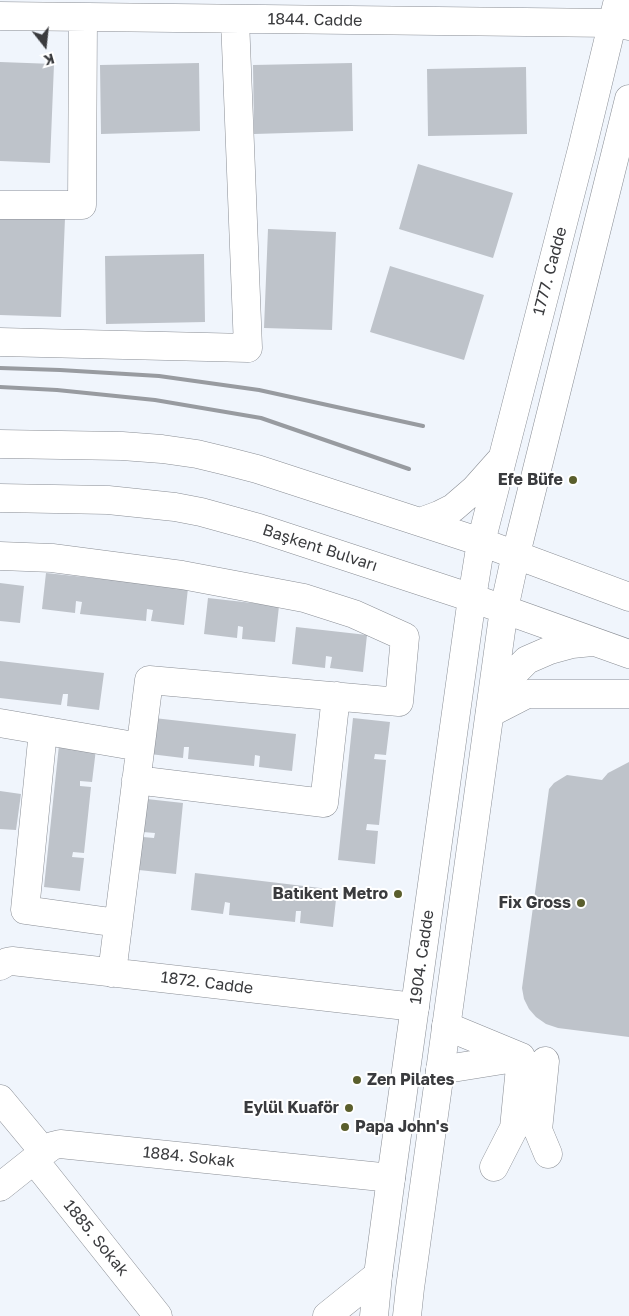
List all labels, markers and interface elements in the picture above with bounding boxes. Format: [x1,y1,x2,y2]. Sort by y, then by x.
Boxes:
street label: 1844. Cadde [267,10,363,30]
north arrow [20,20,70,70]
text: K [42,50,56,69]
street label: 1777. Cadde [529,225,571,317]
place label: Efe Büfe [498,470,563,490]
marker: Efe Büfe [567,474,579,486]
street label: Başkent Bulvarı [260,520,380,576]
place label: Batıkent Metro [273,884,388,904]
marker: Batıkent Metro [392,888,404,900]
place label: Fix Gross [499,893,571,913]
marker: Fix Gross [575,897,587,909]
street label: 1904. Cadde [406,909,438,1005]
street label: 1872. Cadde [160,968,254,998]
place label: Zen Pilates [367,1070,455,1090]
marker: Zen Pilates [351,1074,363,1086]
place label: Eylül Kuaför [244,1098,339,1118]
marker: Eylül Kuaför [343,1102,355,1114]
place label: Papa John's [355,1117,449,1137]
marker: Papa John's [339,1121,351,1133]
street label: 1884. Sokak [142,1143,236,1171]
street label: 1885. Sokak [60,1196,132,1280]

